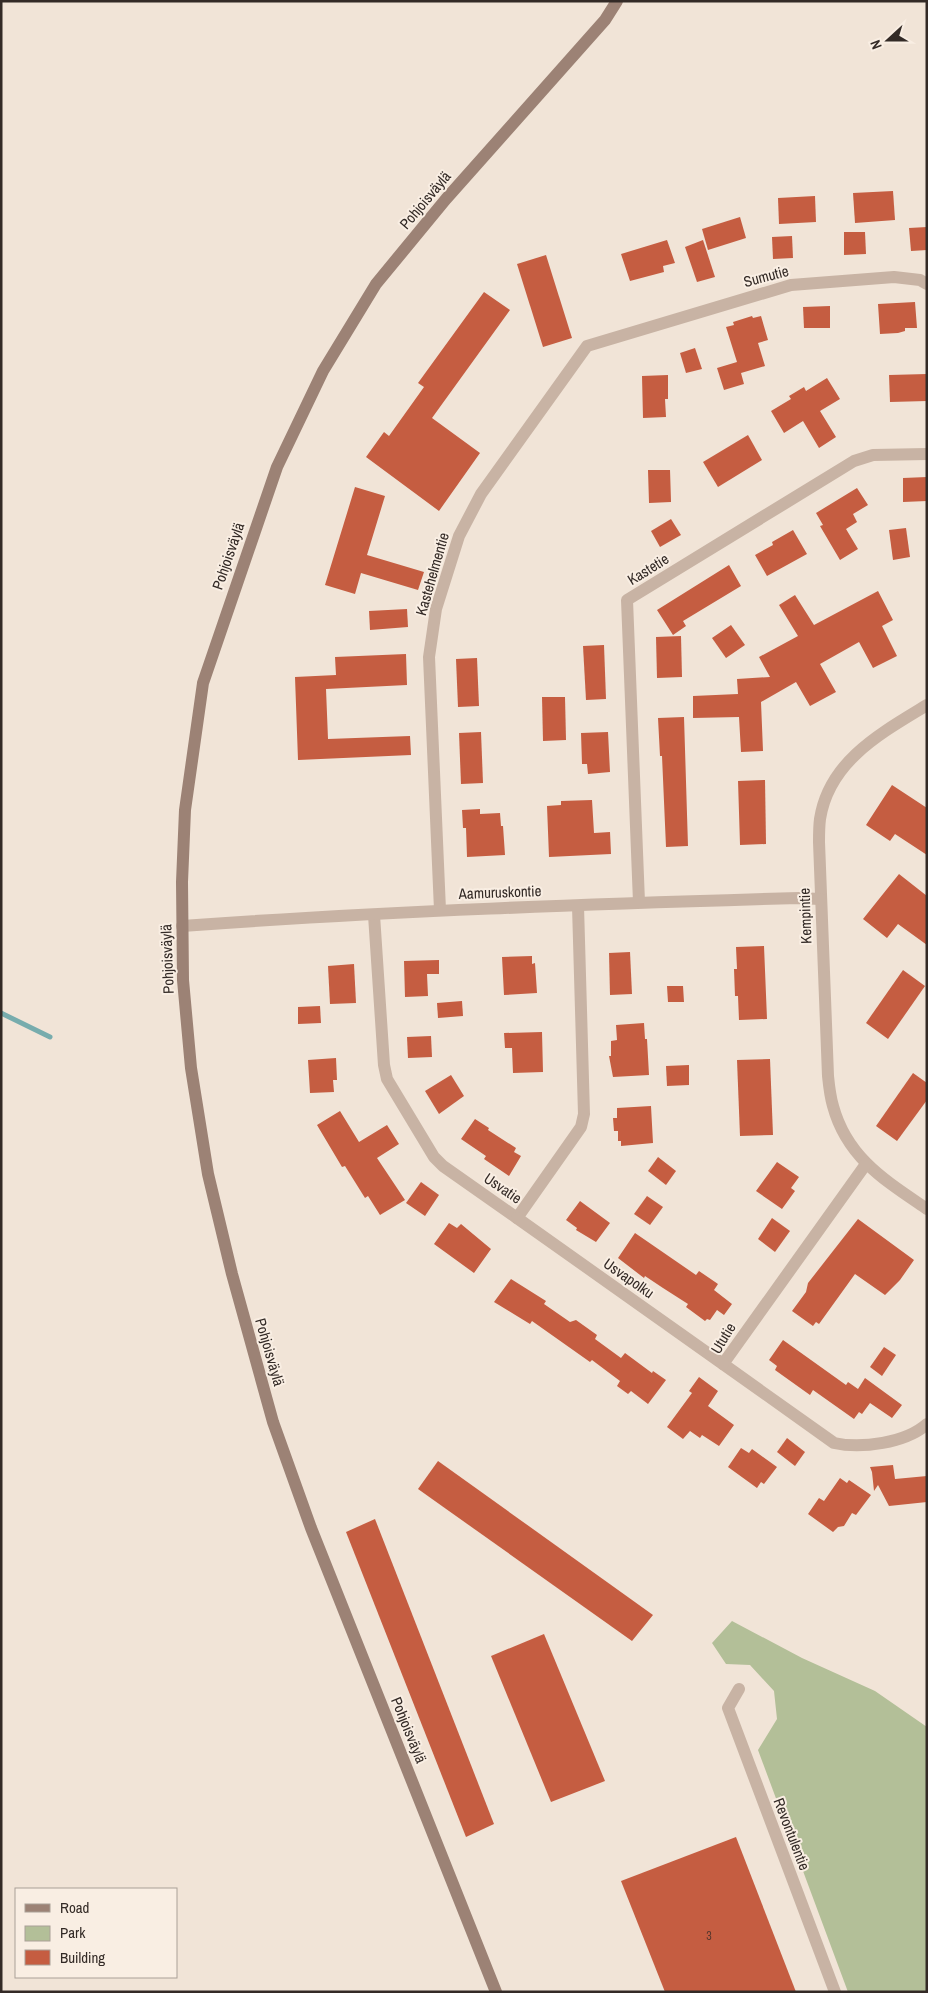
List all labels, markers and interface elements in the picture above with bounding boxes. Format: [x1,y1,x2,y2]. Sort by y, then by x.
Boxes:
north arrow [863,15,913,65]
text: N [866,38,886,52]
street label: Pohjoisväylä [395,166,456,233]
street label: Sumutie [741,260,791,292]
street label: Pohjoisväylä [207,519,249,592]
street label: Kastehelmentie [410,530,454,618]
street label: Kastetie [623,548,673,590]
street label: Aamuruskontie [457,880,542,904]
street label: Kempintie [794,887,816,944]
street label: Pohjoisväylä [155,924,179,994]
street label: Usvatie [480,1168,526,1208]
street label: Usvapolku [599,1253,659,1303]
street label: Pohjoisväylä [250,1316,290,1389]
street label: Ututie [706,1318,741,1357]
street label: Pohjoisväylä [386,1694,432,1766]
street label: Revontulentie [769,1795,815,1873]
legend [15,1888,178,1978]
text: Road [60,1897,89,1918]
text: Park [60,1922,86,1943]
house number: 3 [706,1928,712,1944]
text: Building [60,1947,105,1968]

